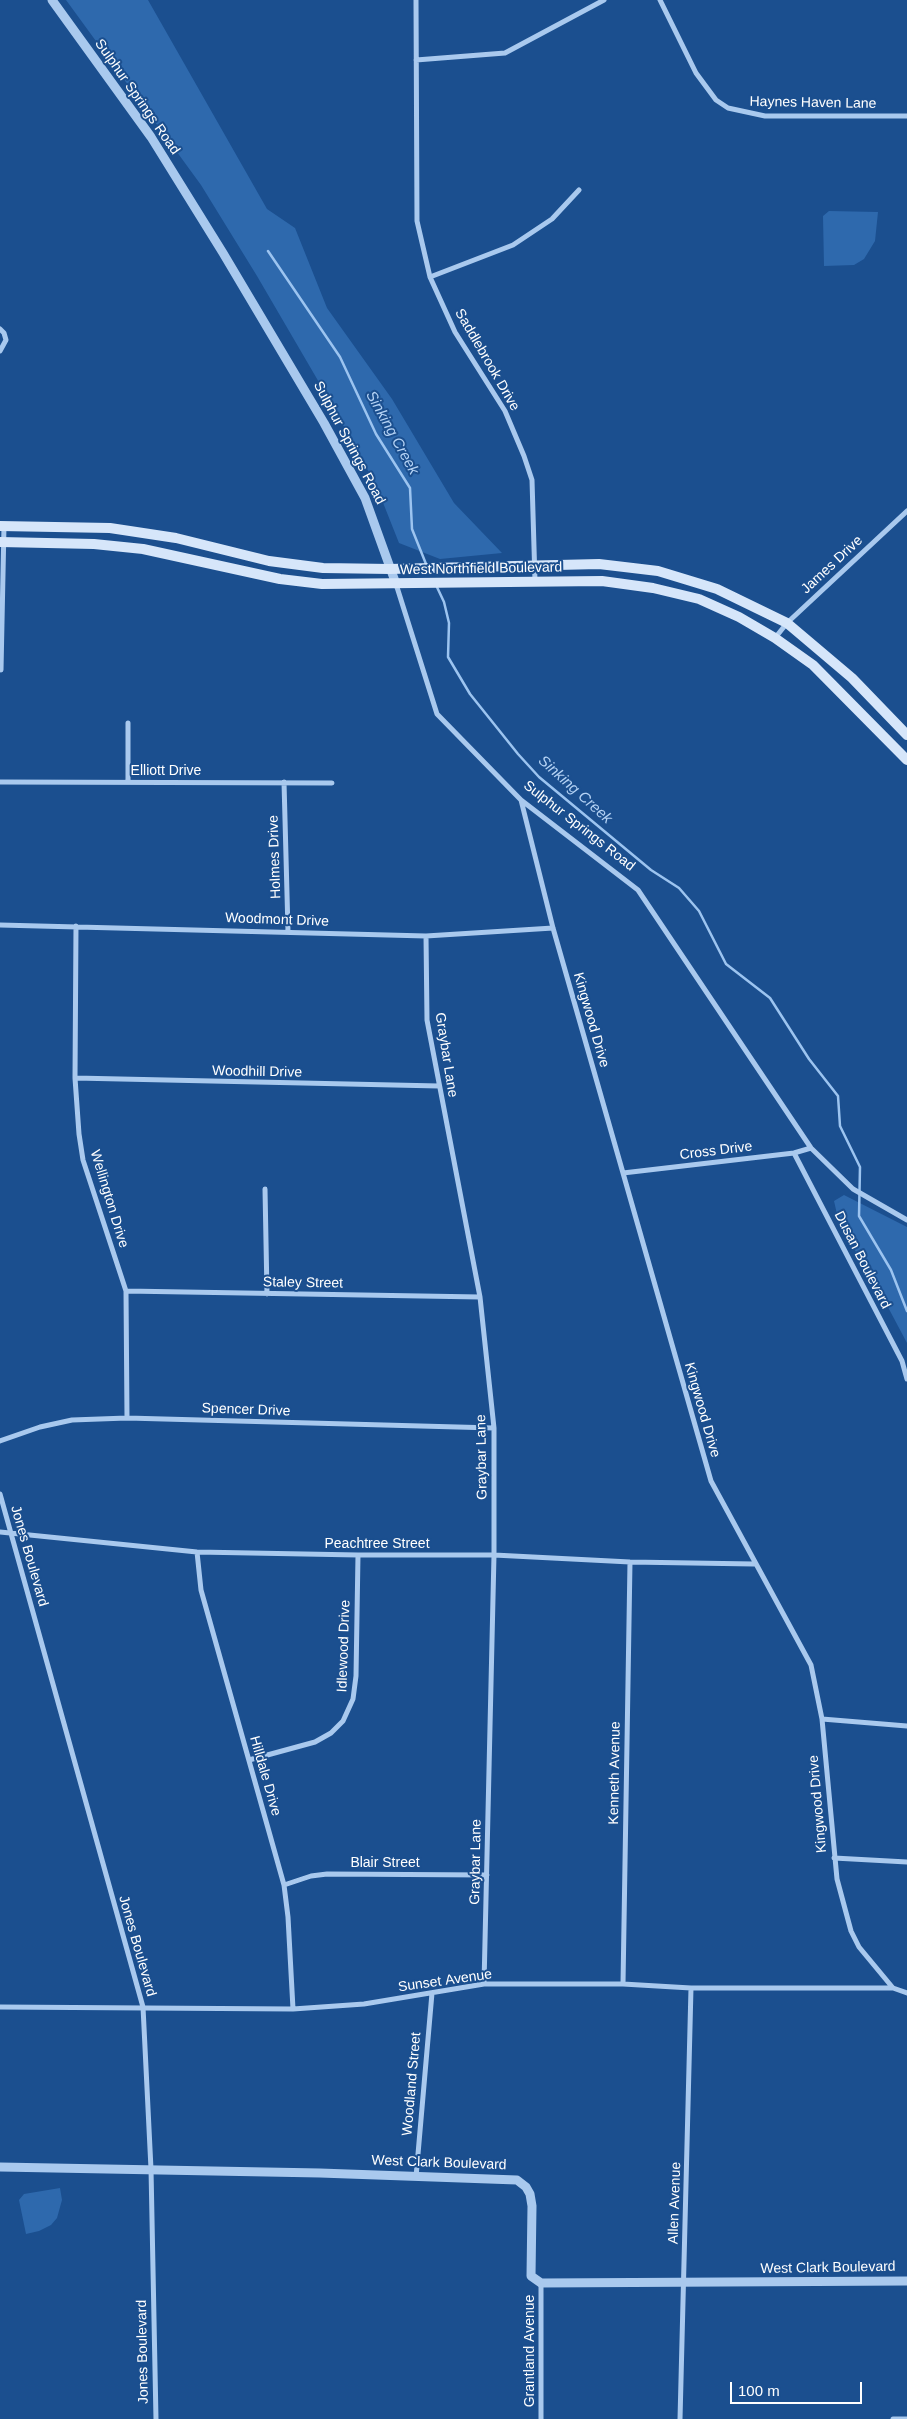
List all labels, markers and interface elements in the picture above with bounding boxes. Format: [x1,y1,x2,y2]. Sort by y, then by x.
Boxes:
street label: Sulphur Springs Road [91,36,183,158]
street label: Haynes Haven Lane [749,93,877,113]
street label: Saddlebrook Drive [451,306,523,414]
street label: Sulphur Springs Road [309,379,389,507]
water label: Sinking Creek [361,388,423,478]
street label: James Drive [798,532,866,598]
street label: West Northfield Boulevard [400,559,562,579]
water label: Sinking Creek [534,752,616,828]
street label: Elliott Drive [131,763,201,779]
street label: Sulphur Springs Road [520,777,638,875]
street label: Holmes Drive [265,815,285,899]
street label: Woodmont Drive [225,910,329,930]
street label: Kingwood Drive [569,971,613,1069]
street label: Graybar Lane [431,1011,461,1099]
street label: Woodhill Drive [212,1063,302,1081]
street label: Cross Drive [679,1138,753,1164]
street label: Wellington Drive [86,1148,132,1250]
street label: Dusan Boulevard [830,1208,894,1312]
street label: Staley Street [263,1274,343,1292]
street label: Kingwood Drive [680,1361,724,1459]
street label: Spencer Drive [201,1400,291,1420]
street label: Graybar Lane [473,1414,491,1500]
street label: Jones Boulevard [7,1504,51,1608]
street label: Peachtree Street [324,1536,430,1552]
street label: Idlewood Drive [334,1599,354,1693]
street label: Kenneth Avenue [606,1721,624,1825]
street label: Hilldale Drive [246,1734,284,1818]
street label: Kingwood Drive [805,1754,831,1854]
street label: Graybar Lane [467,1819,485,1905]
street label: Blair Street [350,1855,420,1871]
street label: Jones Boulevard [115,1894,159,1998]
street label: Sunset Avenue [397,1966,493,1996]
street label: Woodland Street [399,2031,425,2137]
street label: West Clark Boulevard [371,2152,507,2174]
street label: Allen Avenue [665,2162,685,2244]
street label: West Clark Boulevard [760,2258,896,2278]
street label: Grantland Avenue [522,2295,538,2407]
street label: Jones Boulevard [134,2300,152,2404]
scale bar [732,2372,864,2404]
text: 100 m [738,2382,780,2399]

